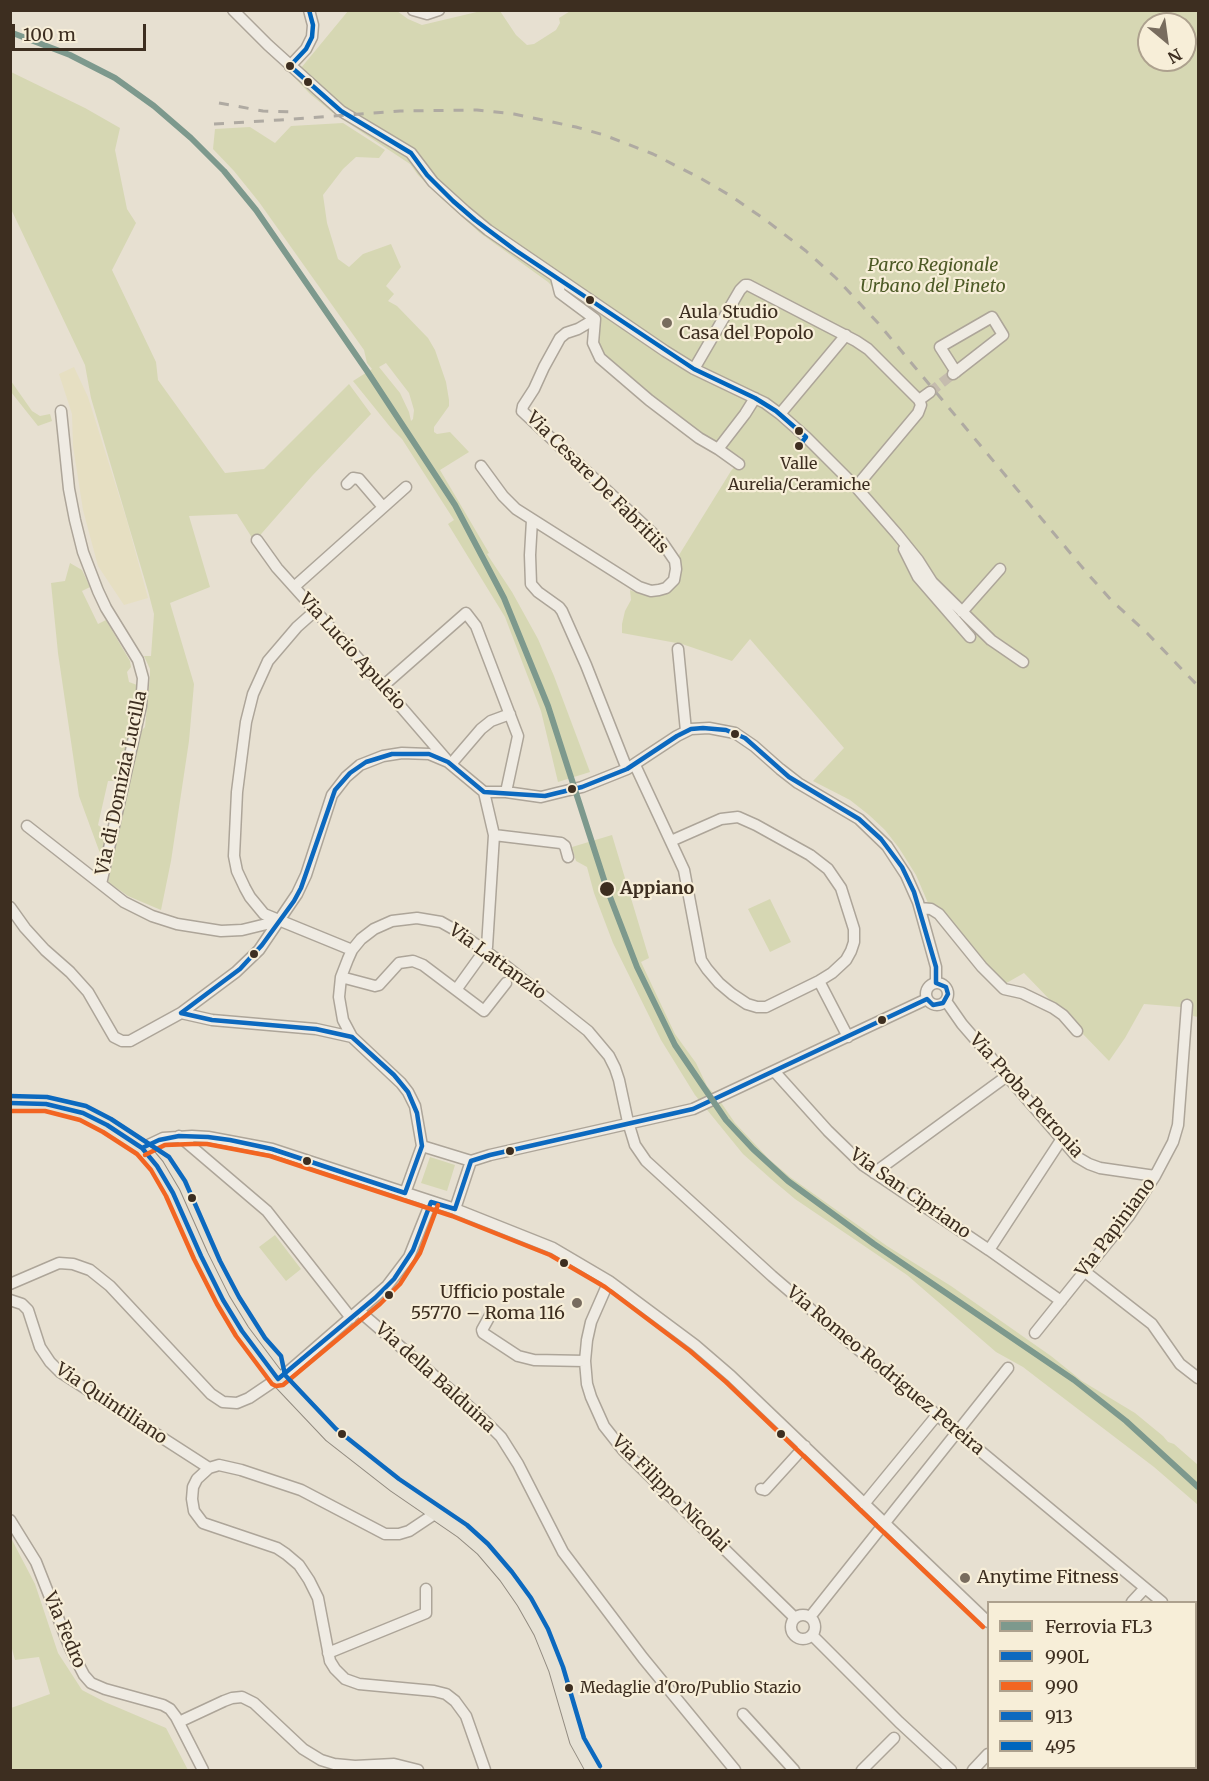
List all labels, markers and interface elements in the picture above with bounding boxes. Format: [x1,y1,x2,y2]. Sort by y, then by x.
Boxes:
scale bar [15,12,148,50]
north arrow [1137,12,1197,72]
text: 100 m [23,23,76,46]
text: N [1164,44,1185,68]
unlabelled marker [284,60,296,72]
unlabelled marker [302,76,314,88]
park label: Parco Regionale Urbano del Pineto [860,255,1006,298]
unlabelled marker [584,294,596,306]
place label: Aula Studio Casa del Popolo [679,302,814,344]
marker: Aula Studio Casa del Popolo [660,316,674,330]
street label: Via Cesare De Fabritiis [521,407,673,559]
unlabelled marker [793,425,805,437]
marker: Valle Aurelia/Ceramiche [793,440,805,452]
place label: Valle Aurelia/Ceramiche [728,454,870,492]
street label: Via Lucio Apuleio [294,589,410,715]
street label: Via di Domizia Lucilla [92,689,152,877]
unlabelled marker [729,728,741,740]
unlabelled marker [566,783,578,795]
place label: Appiano [620,878,694,900]
marker: Appiano [598,880,616,898]
street label: Via Lattanzio [444,920,550,1004]
unlabelled marker [248,948,260,960]
unlabelled marker [876,1014,888,1026]
street label: Via Proba Petronia [965,1030,1087,1162]
street label: Via San Cipriano [845,1144,975,1244]
unlabelled marker [504,1145,516,1157]
unlabelled marker [301,1155,313,1167]
street label: Via Papiniano [1072,1174,1160,1282]
unlabelled marker [186,1192,198,1204]
unlabelled marker [558,1257,570,1269]
place label: Ufficio postale 55770 – Roma 116 [411,1282,565,1324]
street label: Via Romeo Rodriguez Pereira [782,1282,988,1460]
unlabelled marker [383,1289,395,1301]
marker: Ufficio postale 55770 – Roma 116 [570,1296,584,1310]
street label: Via della Balduina [370,1318,500,1438]
street label: Via Quintiliano [51,1359,171,1449]
unlabelled marker [336,1428,348,1440]
unlabelled marker [775,1428,787,1440]
street label: Via Filippo Nicolai [607,1431,733,1557]
place label: Anytime Fitness [977,1567,1119,1589]
marker: Anytime Fitness [958,1571,972,1585]
street label: Via Fedro [38,1589,90,1671]
legend [987,1601,1197,1769]
text: Ferrovia FL3 [1045,1615,1153,1638]
text: 990L [1045,1645,1089,1668]
text: 990 [1045,1675,1078,1698]
place label: Medaglie d'Oro/Publio Stazio [580,1678,801,1698]
marker: Medaglie d'Oro/Publio Stazio [563,1682,575,1694]
text: 913 [1045,1705,1073,1728]
text: 495 [1045,1735,1076,1758]

